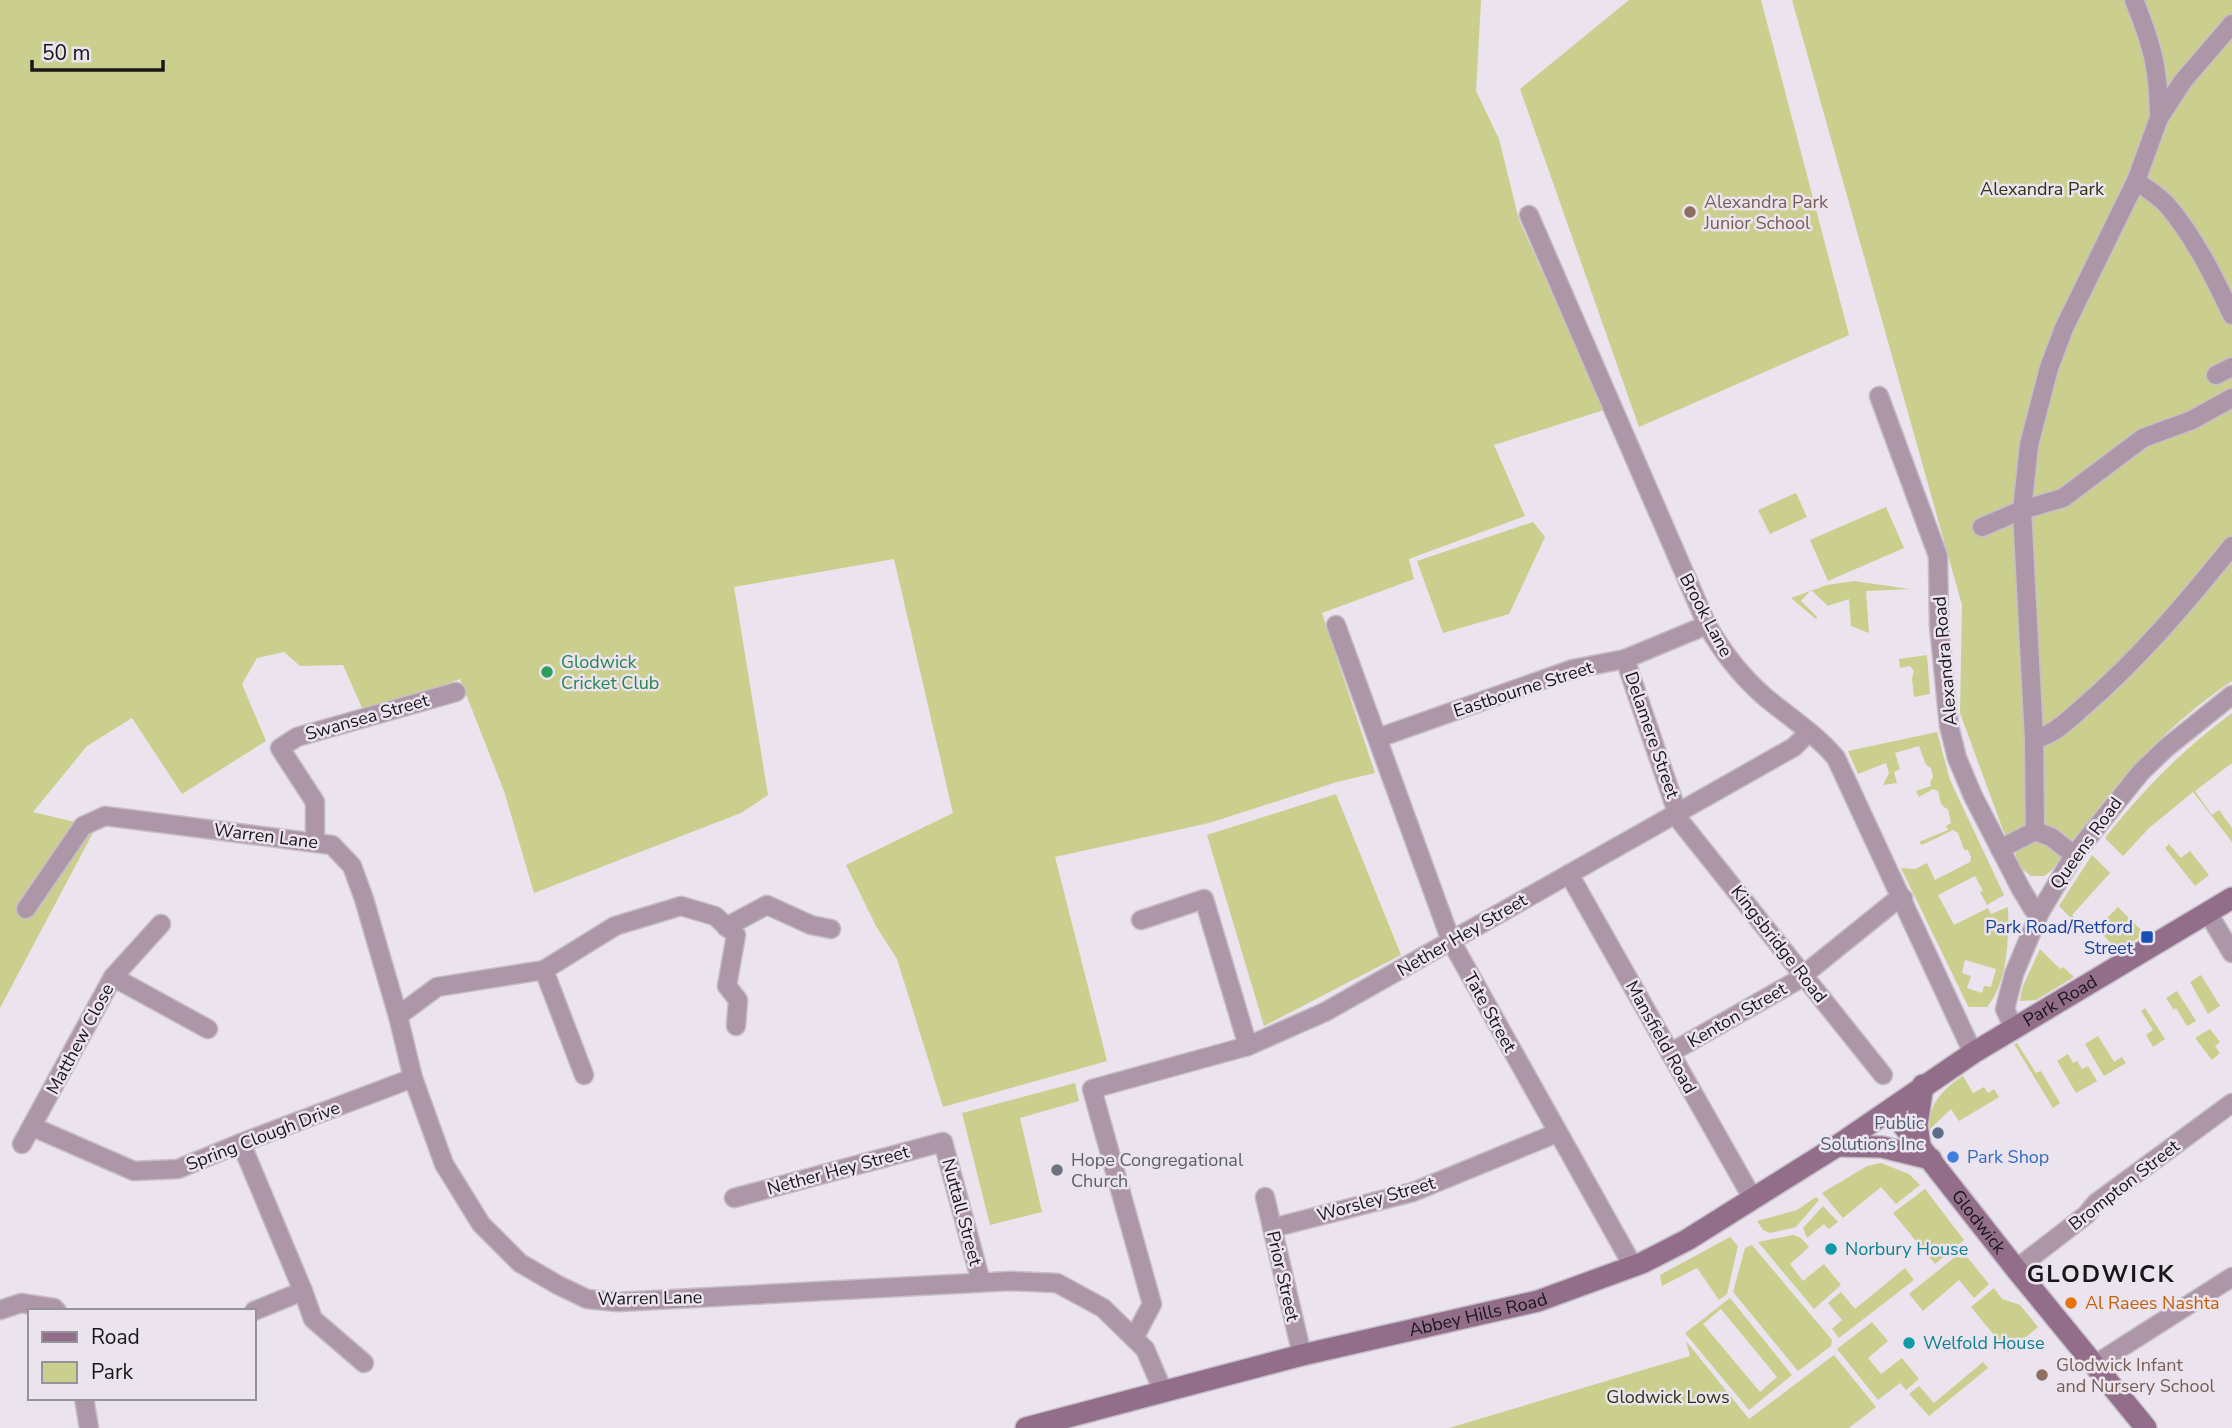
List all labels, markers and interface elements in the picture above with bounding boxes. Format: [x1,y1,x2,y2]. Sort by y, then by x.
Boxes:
scale bar [32,28,163,72]
text: 50 m [42,39,91,67]
park label: Alexandra Park [1980,177,2105,201]
place label: Alexandra Park Junior School [1703,190,1829,235]
marker: Alexandra Park Junior School [1682,204,1698,220]
street label: Brook Lane [1674,569,1738,661]
street label: Alexandra Road [1927,595,1963,727]
place label: Glodwick Cricket Club [561,650,659,695]
street label: Eastbourne Street [1450,655,1596,723]
marker: Glodwick Cricket Club [539,664,555,680]
street label: Delamere Street [1619,668,1685,802]
street label: Swansea Street [303,688,432,746]
street label: Queens Road [2044,792,2128,894]
street label: Warren Lane [213,818,319,854]
street label: Kingsbridge Road [1725,880,1833,1008]
street label: Nether Hey Street [1393,888,1532,982]
place label: Park Road/Retford Street [1985,915,2134,960]
marker: Park Road/Retford Street [2139,929,2155,945]
street label: Tate Street [1458,967,1522,1057]
street label: Park Road [2018,969,2102,1032]
street label: Mansfield Road [1620,976,1702,1098]
street label: Kenton Street [1683,977,1792,1053]
street label: Matthew Close [41,979,119,1099]
street label: Spring Clough Drive [183,1096,343,1176]
place label: Public Solutions Inc [1820,1111,1924,1156]
marker: Public Solutions Inc [1930,1125,1946,1141]
street label: Brompton Street [2064,1134,2185,1236]
street label: Nether Hey Street [764,1139,912,1201]
place label: Park Shop [1967,1145,2049,1169]
place label: Hope Congregational Church [1071,1148,1244,1193]
marker: Park Shop [1945,1149,1961,1165]
street label: Nuttall Street [936,1156,988,1269]
marker: Hope Congregational Church [1049,1162,1065,1178]
street label: Worsley Street [1314,1171,1438,1227]
street label: Glodwick [1946,1185,2012,1260]
street label: Prior Street [1261,1228,1305,1324]
place label: Norbury House [1845,1237,1968,1261]
marker: Norbury House [1823,1241,1839,1257]
district label: GLODWICK [2027,1258,2175,1290]
street label: Warren Lane [597,1285,703,1311]
street label: Abbey Hills Road [1406,1287,1551,1342]
place label: Al Raees Nashta [2085,1291,2220,1315]
marker: Al Raees Nashta [2063,1295,2079,1311]
legend [28,1309,256,1400]
text: Road [91,1323,140,1351]
place label: Welfold House [1923,1331,2045,1355]
marker: Welfold House [1901,1335,1917,1351]
place label: Glodwick Infant and Nursery School [2056,1353,2215,1398]
text: Park [91,1358,133,1386]
marker: Glodwick Infant and Nursery School [2034,1367,2050,1383]
park label: Glodwick Lows [1606,1385,1730,1409]

